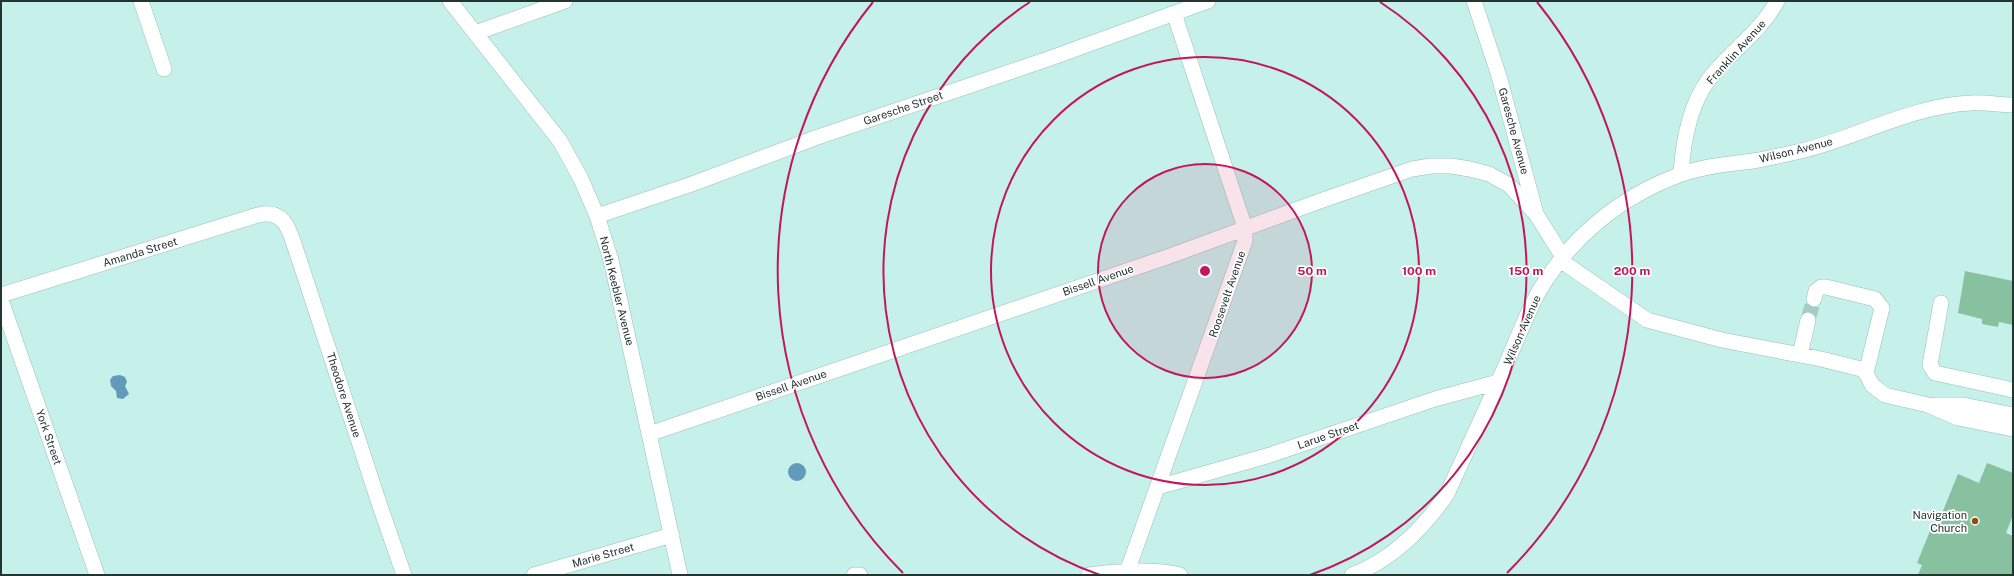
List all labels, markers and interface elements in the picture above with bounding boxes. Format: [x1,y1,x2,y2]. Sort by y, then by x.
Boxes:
street label: Franklin Avenue [1704,17,1768,87]
street label: Garesche Avenue [1497,86,1531,176]
street label: Garesche Street [862,89,944,127]
street label: Wilson Avenue [1758,135,1834,165]
street label: Amanda Street [101,235,179,269]
street label: North Keebler Avenue [598,235,636,347]
street label: Roosevelt Avenue [1207,249,1247,339]
street label: Bissell Avenue [1061,262,1135,298]
centre of rings [1198,264,1212,278]
text: 50 m [1297,264,1327,278]
text: 100 m [1402,264,1436,278]
text: 150 m [1509,264,1543,278]
text: 200 m [1614,264,1650,278]
street label: Wilson Avenue [1501,293,1543,367]
street label: Theodore Avenue [325,351,363,439]
street label: Bissell Avenue [754,367,828,403]
street label: York Street [34,408,64,466]
street label: Larue Street [1296,419,1360,451]
place label: Navigation Church [1912,509,1967,534]
marker: Navigation Church [1970,516,1980,526]
street label: Marie Street [571,540,635,570]

